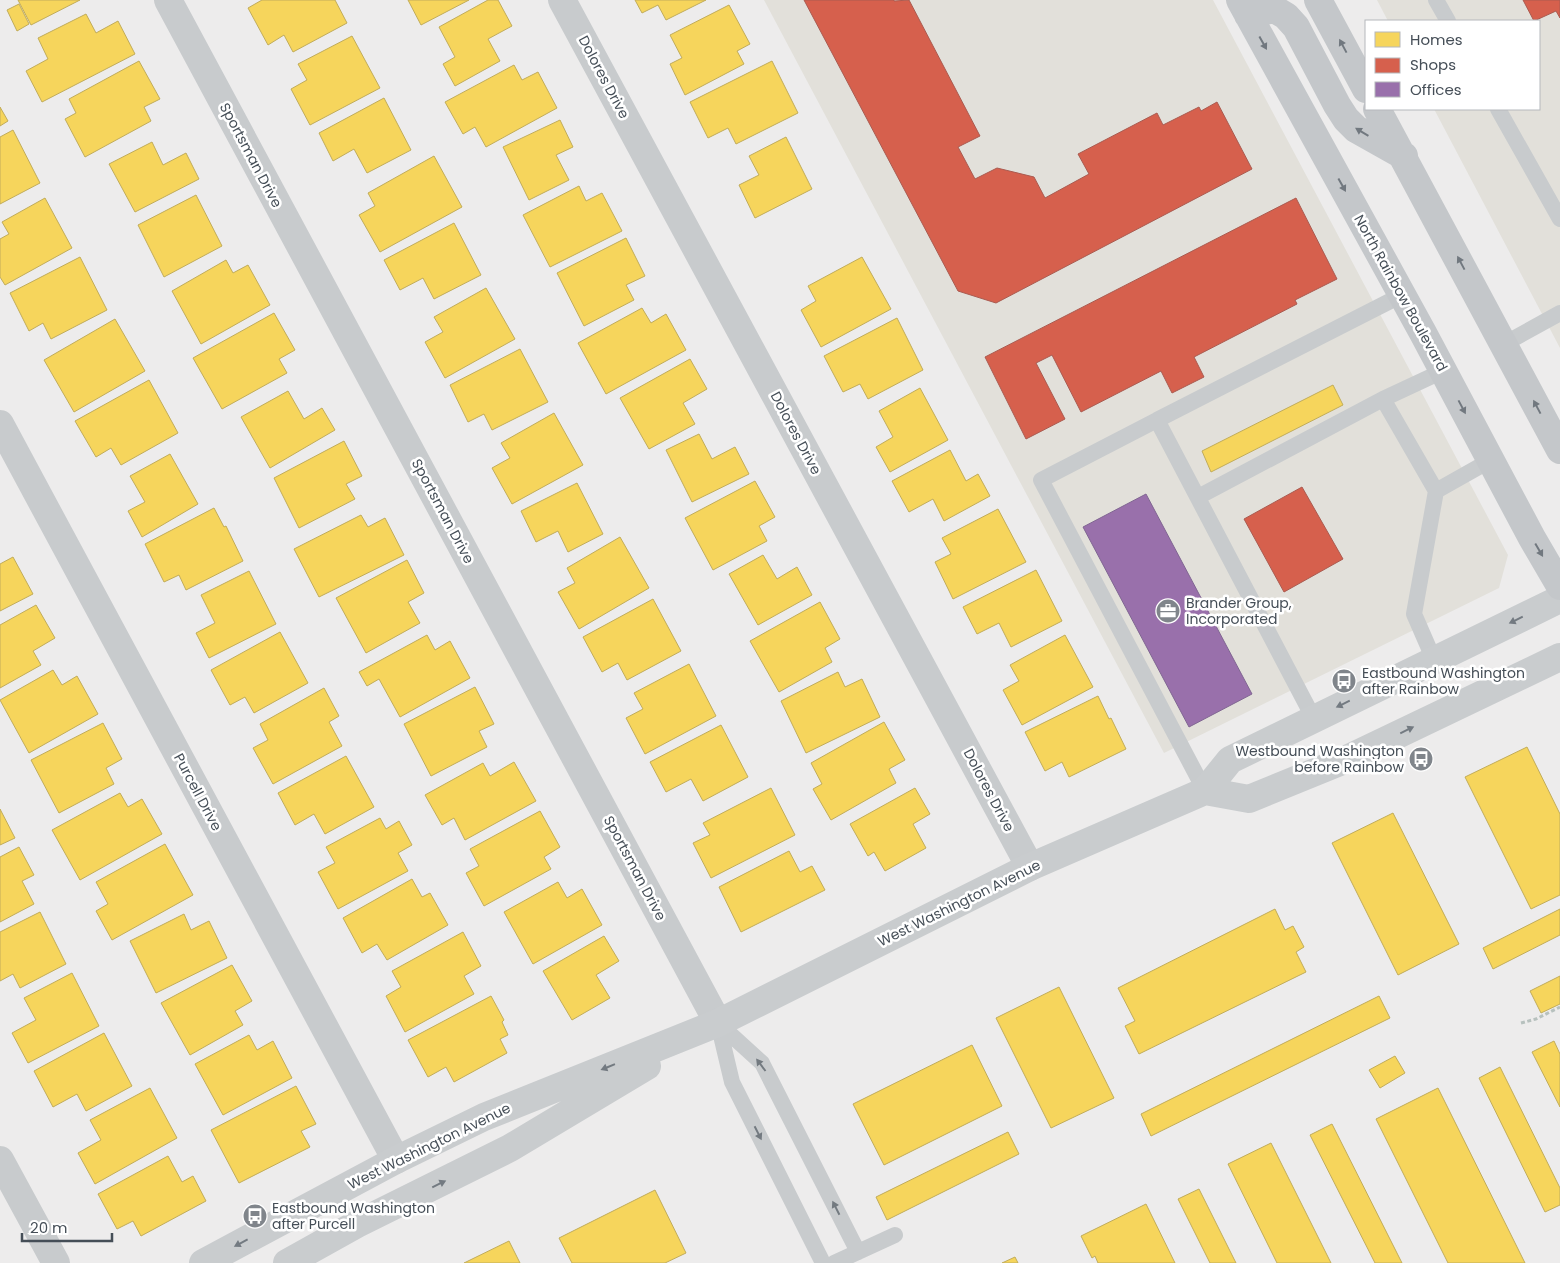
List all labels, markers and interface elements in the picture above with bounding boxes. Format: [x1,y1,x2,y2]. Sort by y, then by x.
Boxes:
legend [1365,20,1540,110]
text: Homes [1410,29,1463,50]
street label: Dolores Drive [574,32,634,122]
one-way arrow [1259,36,1268,50]
one-way arrow [1339,39,1347,53]
text: Shops [1410,54,1456,75]
text: Offices [1410,79,1462,100]
street label: Sportsman Drive [215,99,287,211]
one-way arrow [1355,127,1368,136]
one-way arrow [1337,179,1346,192]
street label: North Rainbow Boulevard [1349,211,1453,375]
one-way arrow [1457,256,1465,271]
street label: Dolores Drive [766,388,826,478]
one-way arrow [1458,400,1466,414]
one-way arrow [1533,400,1541,414]
street label: Sportsman Drive [407,455,479,567]
one-way arrow [1535,543,1544,557]
place label: Brander Group, Incorporated [1186,593,1292,629]
office icon: Brander Group, Incorporated [1155,598,1181,624]
one-way arrow [1509,617,1523,625]
place label: Eastbound Washington after Rainbow [1362,663,1525,699]
bus stop icon: Eastbound Washington after Rainbow [1331,668,1357,694]
one-way arrow [1336,700,1350,708]
one-way arrow [1400,726,1414,734]
place label: Westbound Washington before Rainbow [1235,741,1405,777]
street label: Dolores Drive [959,745,1019,835]
bus stop icon: Westbound Washington before Rainbow [1408,746,1434,772]
street label: Purcell Drive [169,750,227,835]
street label: Sportsman Drive [599,812,671,924]
street label: West Washington Avenue [874,855,1044,951]
one-way arrow [755,1058,766,1071]
one-way arrow [600,1063,615,1071]
street label: West Washington Avenue [344,1098,514,1194]
one-way arrow [754,1126,762,1141]
one-way arrow [431,1180,446,1188]
place label: Eastbound Washington after Purcell [272,1198,435,1234]
one-way arrow [832,1201,840,1216]
bus stop icon: Eastbound Washington after Purcell [242,1203,268,1229]
scale bar [22,1210,112,1242]
text: 20 m [30,1217,68,1238]
one-way arrow [233,1239,248,1247]

